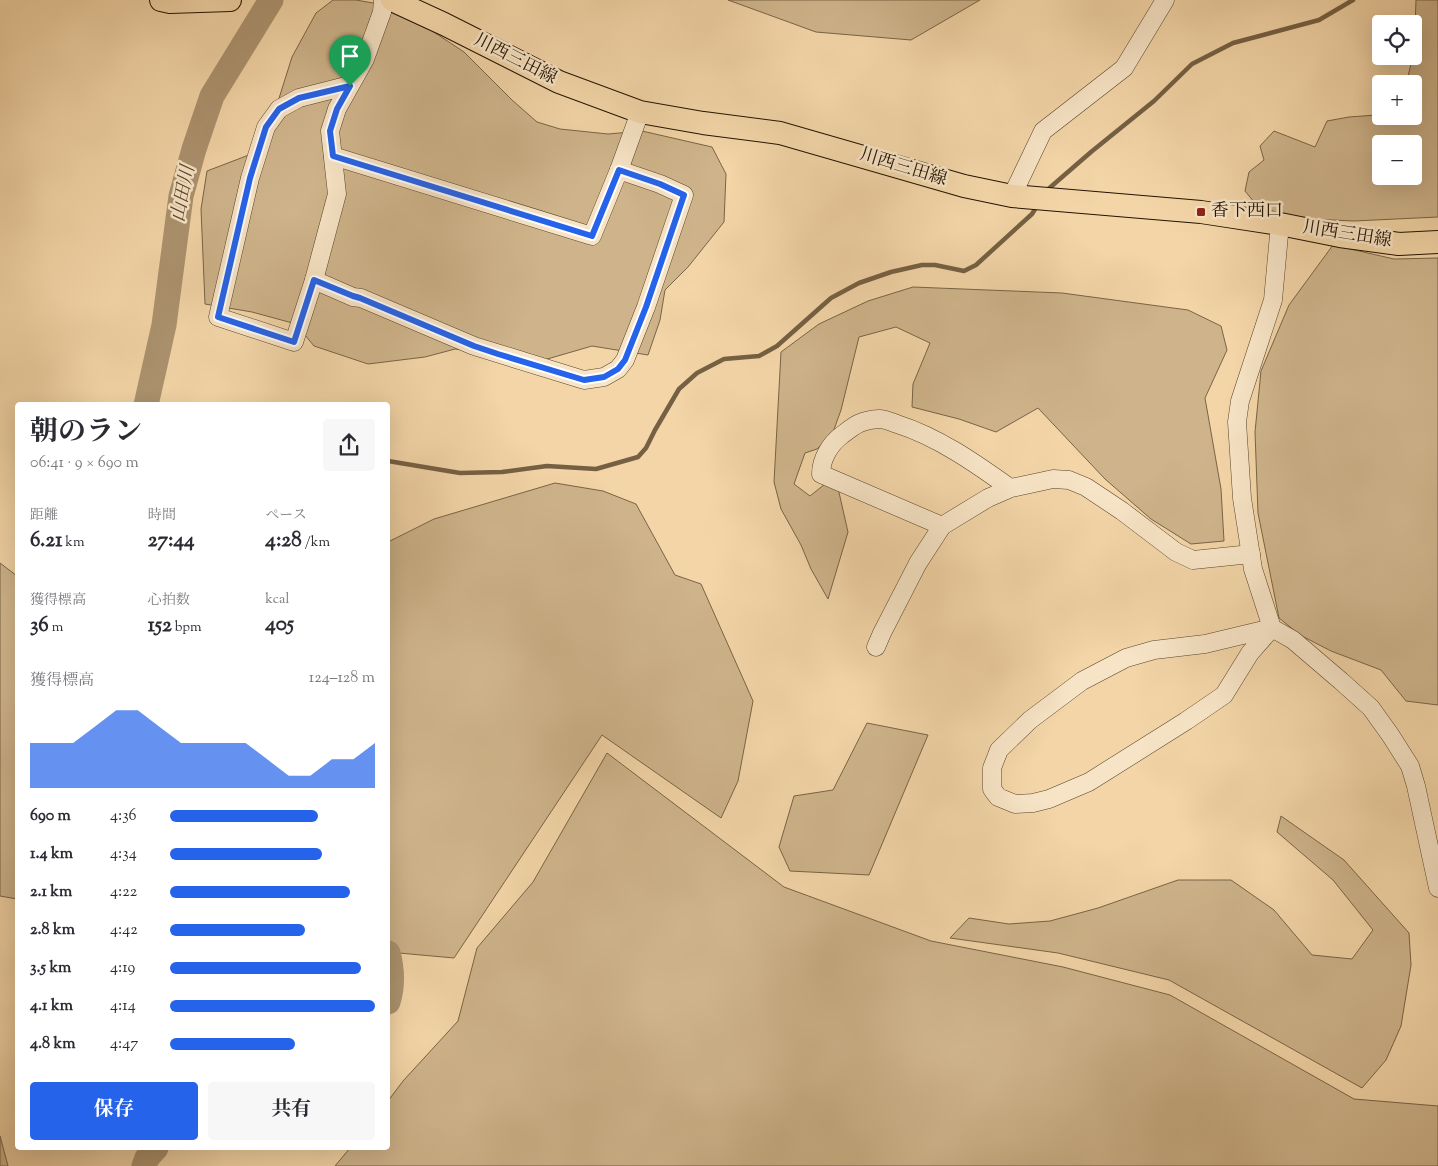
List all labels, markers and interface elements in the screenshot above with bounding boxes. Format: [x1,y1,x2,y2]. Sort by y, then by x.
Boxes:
map controls [1372,15,1422,185]
button: locate [1372,15,1422,65]
street label: 川西三田線 [469,28,561,92]
pin [329,35,371,86]
icon: arrive [336,42,364,70]
button: + [1372,75,1422,125]
button: − [1372,135,1422,185]
street label: 川西三田線 [856,142,950,194]
water label: 山田川 [165,161,203,225]
place label: 香下西口 [1211,199,1283,225]
marker: 香下西口 [1195,206,1207,218]
street label: 川西三田線 [1301,215,1393,255]
text: 朝のラン [30,413,142,453]
button: share [323,419,375,471]
text: 06:41 · 9 × 690 m [30,452,139,475]
text: 距離 [30,506,58,526]
text: 時間 [148,506,176,526]
text: ペース [265,506,307,526]
text: 6.21 [30,526,62,556]
text: 27:44 [148,526,195,556]
text: 4:28 [265,526,302,556]
text: km [62,533,85,553]
text: /km [302,533,330,553]
text: kcal [265,590,289,610]
text: 獲得標高 [30,591,86,611]
text: 心拍数 [148,591,190,611]
text: 405 [265,610,294,640]
text: 36 [30,611,49,641]
text: 152 [148,611,172,641]
text: m [49,618,63,638]
text: bpm [172,618,202,638]
text: 124–128 m [309,667,375,690]
text: 獲得標高 [30,670,94,693]
text: 690 m [30,805,71,828]
text: 4:36 [110,805,137,828]
text: 1.4 km [30,843,73,866]
text: 4:34 [110,843,137,866]
text: 2.1 km [30,881,72,904]
text: 4:22 [110,881,137,904]
text: 2.8 km [30,919,75,942]
text: 4:42 [110,919,138,942]
text: 3.5 km [30,957,71,980]
text: 4:19 [110,957,135,980]
text: 4.1 km [30,995,73,1018]
text: 4:14 [110,995,136,1018]
text: 4.8 km [30,1033,75,1056]
text: 4:47 [110,1033,138,1056]
button: 保存 [30,1082,198,1140]
button: 共有 [208,1082,375,1140]

